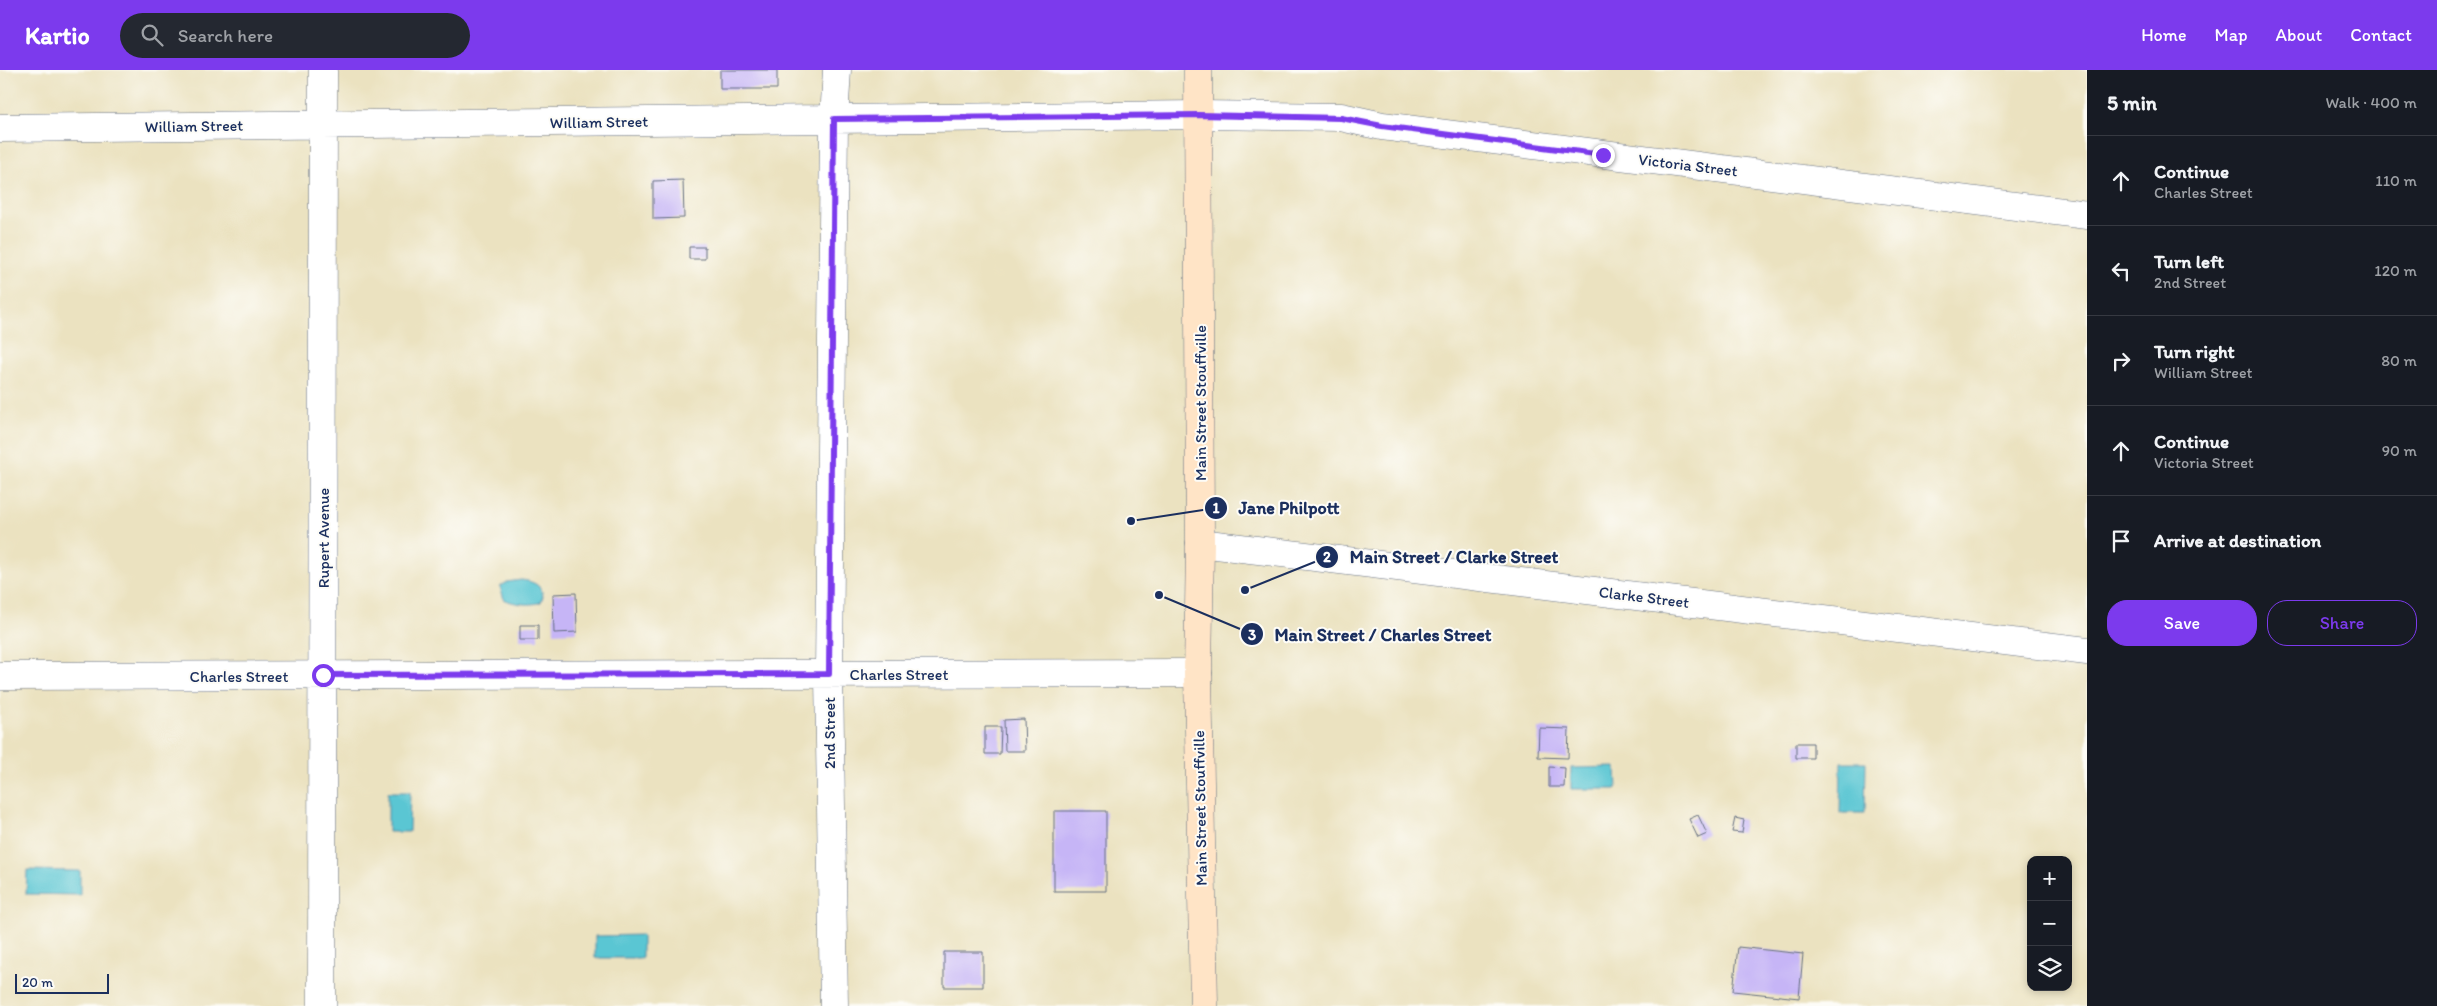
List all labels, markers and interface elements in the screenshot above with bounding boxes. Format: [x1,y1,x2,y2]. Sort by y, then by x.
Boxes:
search box [120,13,470,58]
text: Kartio [25,21,90,50]
icon: search [138,21,166,49]
text: Search here [178,24,273,47]
text: Home [2141,24,2187,46]
text: Map [2215,24,2248,46]
text: About [2276,24,2322,46]
text: Contact [2350,24,2412,46]
text: 5 min [2107,90,2157,115]
text: Walk · 400 m [2325,93,2417,112]
street label: William Street [550,112,648,132]
street label: William Street [145,116,243,136]
route end [1592,144,1615,167]
street label: Victoria Street [1637,149,1739,181]
text: Continue [2154,160,2229,183]
icon: ahead [2107,167,2135,195]
text: 110 m [2375,171,2417,190]
text: Charles Street [2154,183,2253,202]
text: Turn left [2154,250,2224,273]
icon: left [2107,257,2135,285]
text: 120 m [2374,261,2417,280]
text: 2nd Street [2154,273,2226,292]
street label: Main Street Stouffville [1191,325,1210,481]
text: Turn right [2154,340,2235,363]
icon: right [2107,347,2135,375]
text: 80 m [2381,351,2417,370]
text: William Street [2154,363,2253,382]
text: Continue [2154,430,2229,453]
icon: ahead [2107,437,2135,465]
text: 90 m [2382,441,2417,460]
text: Victoria Street [2154,453,2254,472]
street label: Rupert Avenue [314,488,333,588]
callout: Jane Philpott [1204,492,1350,525]
text: Jane Philpott [1237,497,1340,519]
text: 1 [1213,499,1220,517]
icon: arrive [2107,527,2135,555]
text: Arrive at destination [2154,529,2321,552]
callout: Main Street / Clarke Street [1315,540,1568,573]
text: Main Street / Clarke Street [1350,546,1558,568]
text: 2 [1323,548,1331,566]
street label: Clarke Street [1598,582,1690,612]
button: Save [2107,600,2257,646]
button: Share [2267,600,2417,646]
callout: Main Street / Charles Street [1239,618,1501,651]
text: Main Street / Charles Street [1274,624,1492,646]
text: 3 [1248,626,1256,644]
route start [312,664,335,687]
street label: Charles Street [850,665,948,684]
street label: Charles Street [190,667,288,686]
street label: 2nd Street [820,697,839,769]
street label: Main Street Stouffville [1189,730,1211,886]
map controls [2027,856,2072,991]
button: + [2027,856,2072,901]
button: − [2027,901,2072,946]
button: layers [2027,946,2072,991]
scale bar [15,971,109,994]
text: 20 m [22,974,53,991]

